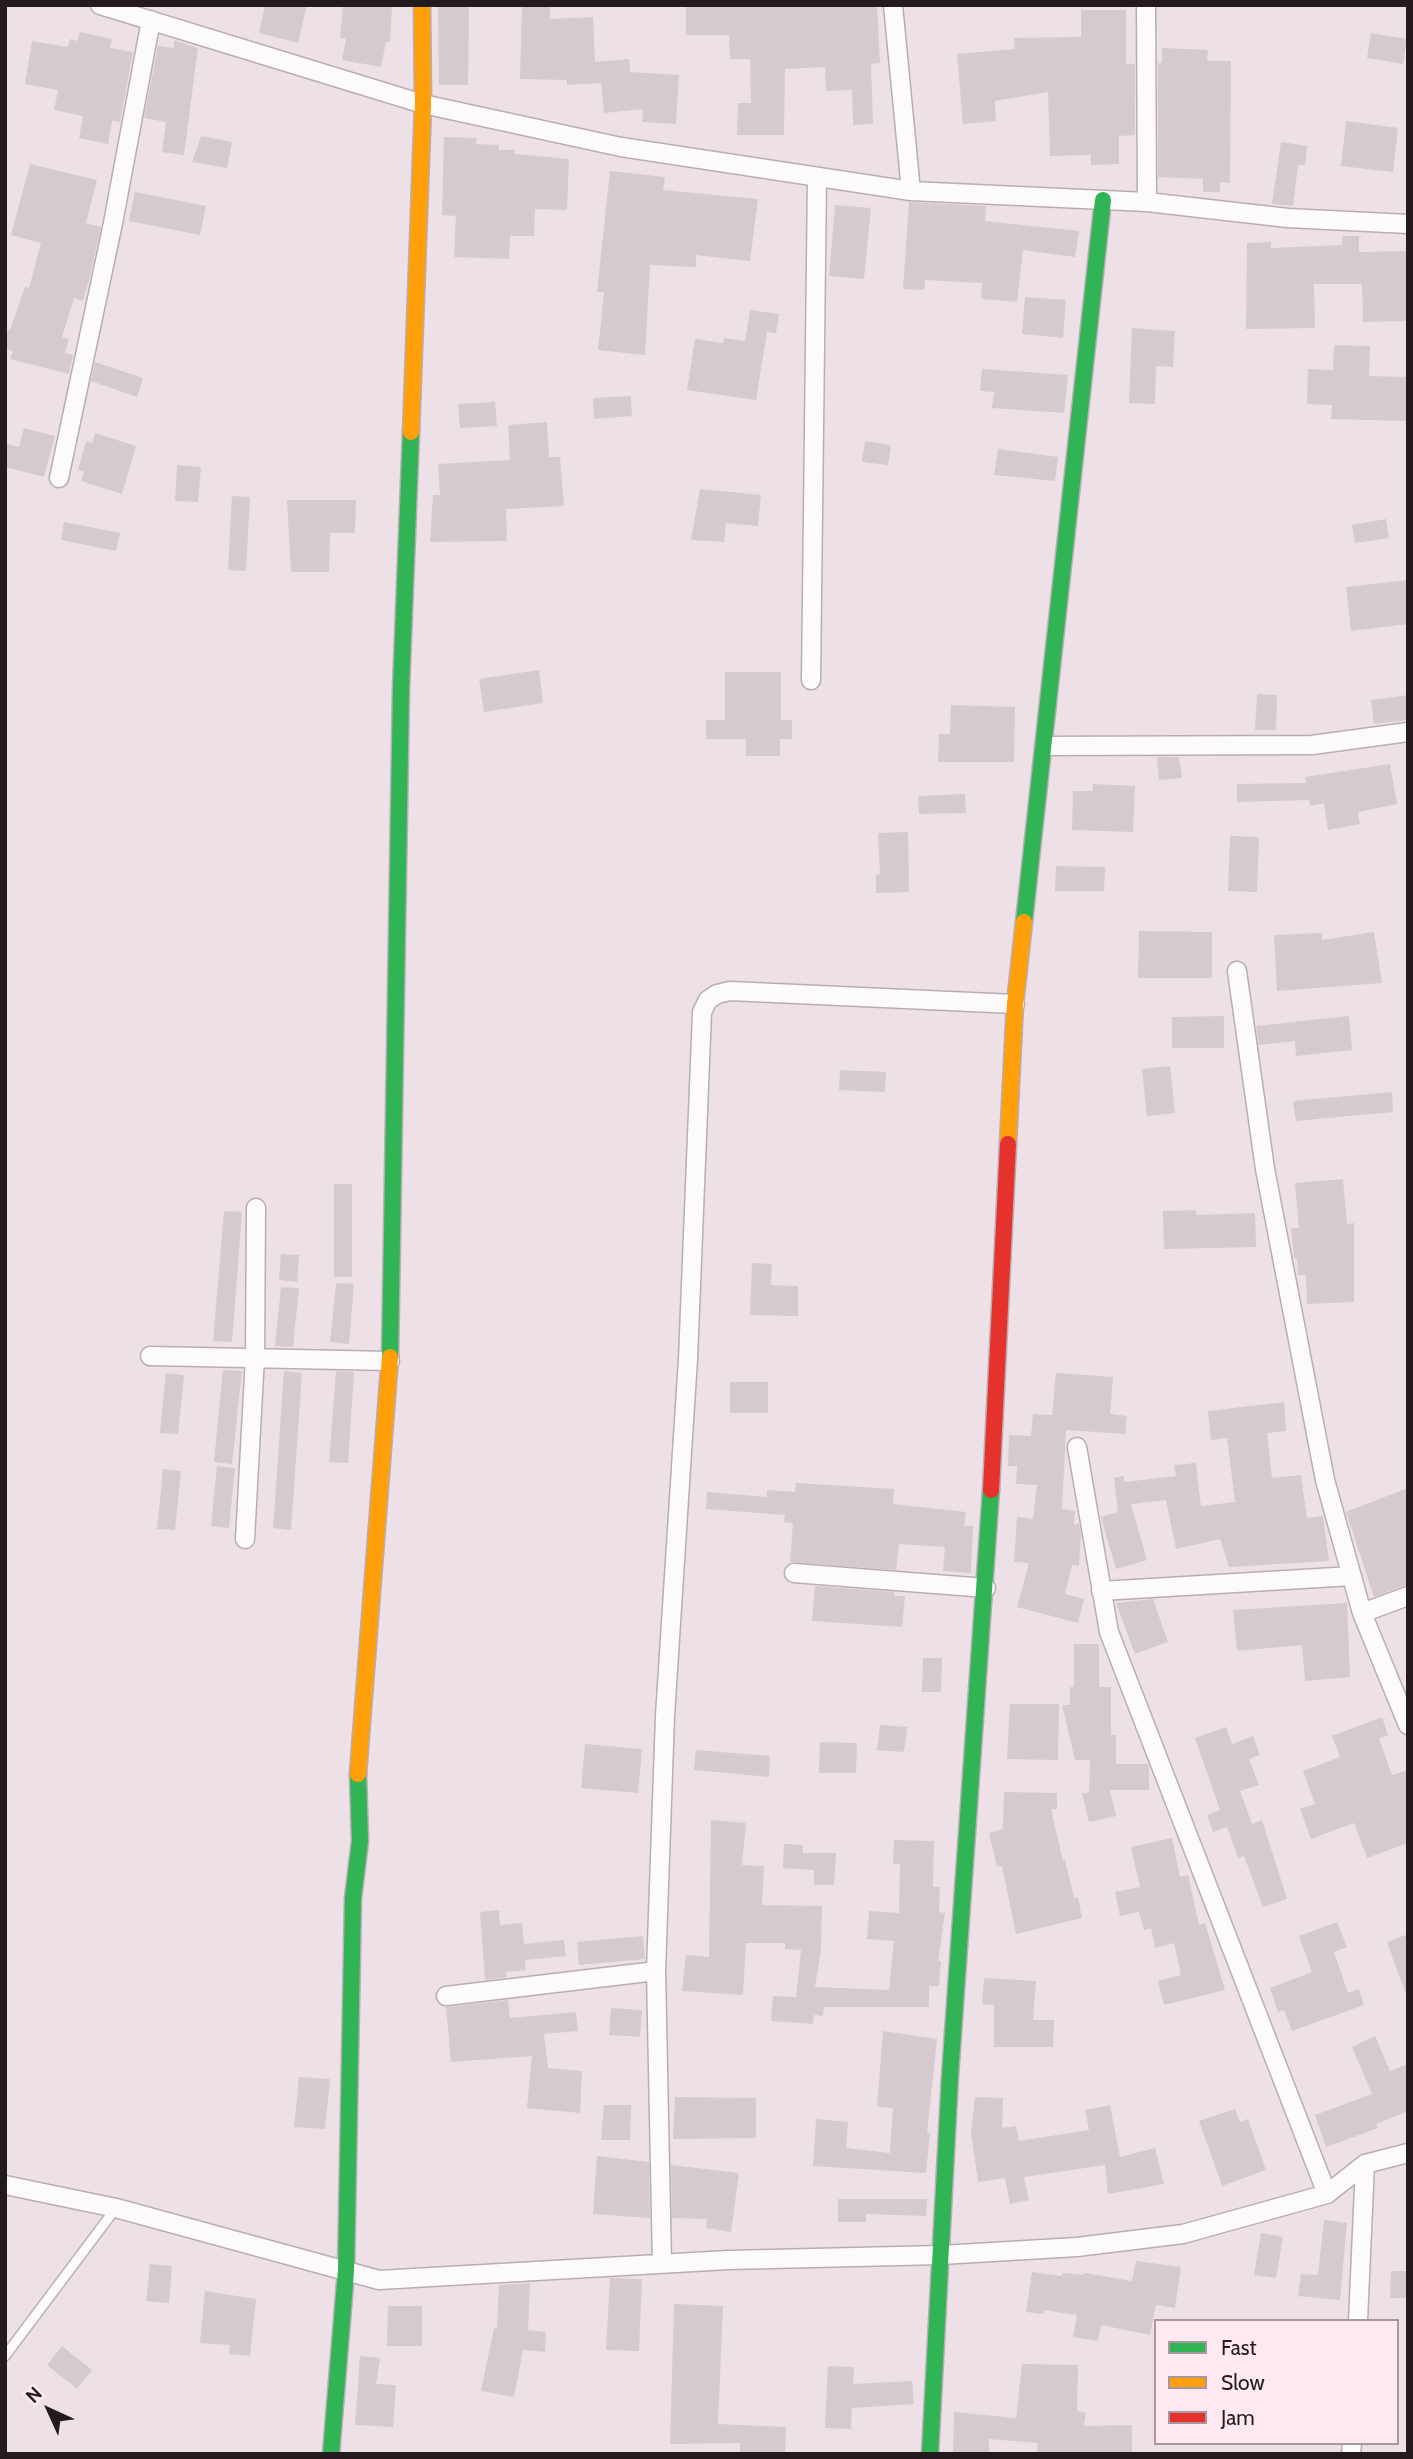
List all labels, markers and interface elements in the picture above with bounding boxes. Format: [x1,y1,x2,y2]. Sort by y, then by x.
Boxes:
legend [1154,2319,1399,2445]
text: Fast [1221,2335,1257,2360]
text: Slow [1221,2370,1265,2395]
north arrow [14,2375,84,2445]
text: N [21,2382,47,2408]
text: Jam [1221,2405,1255,2430]

